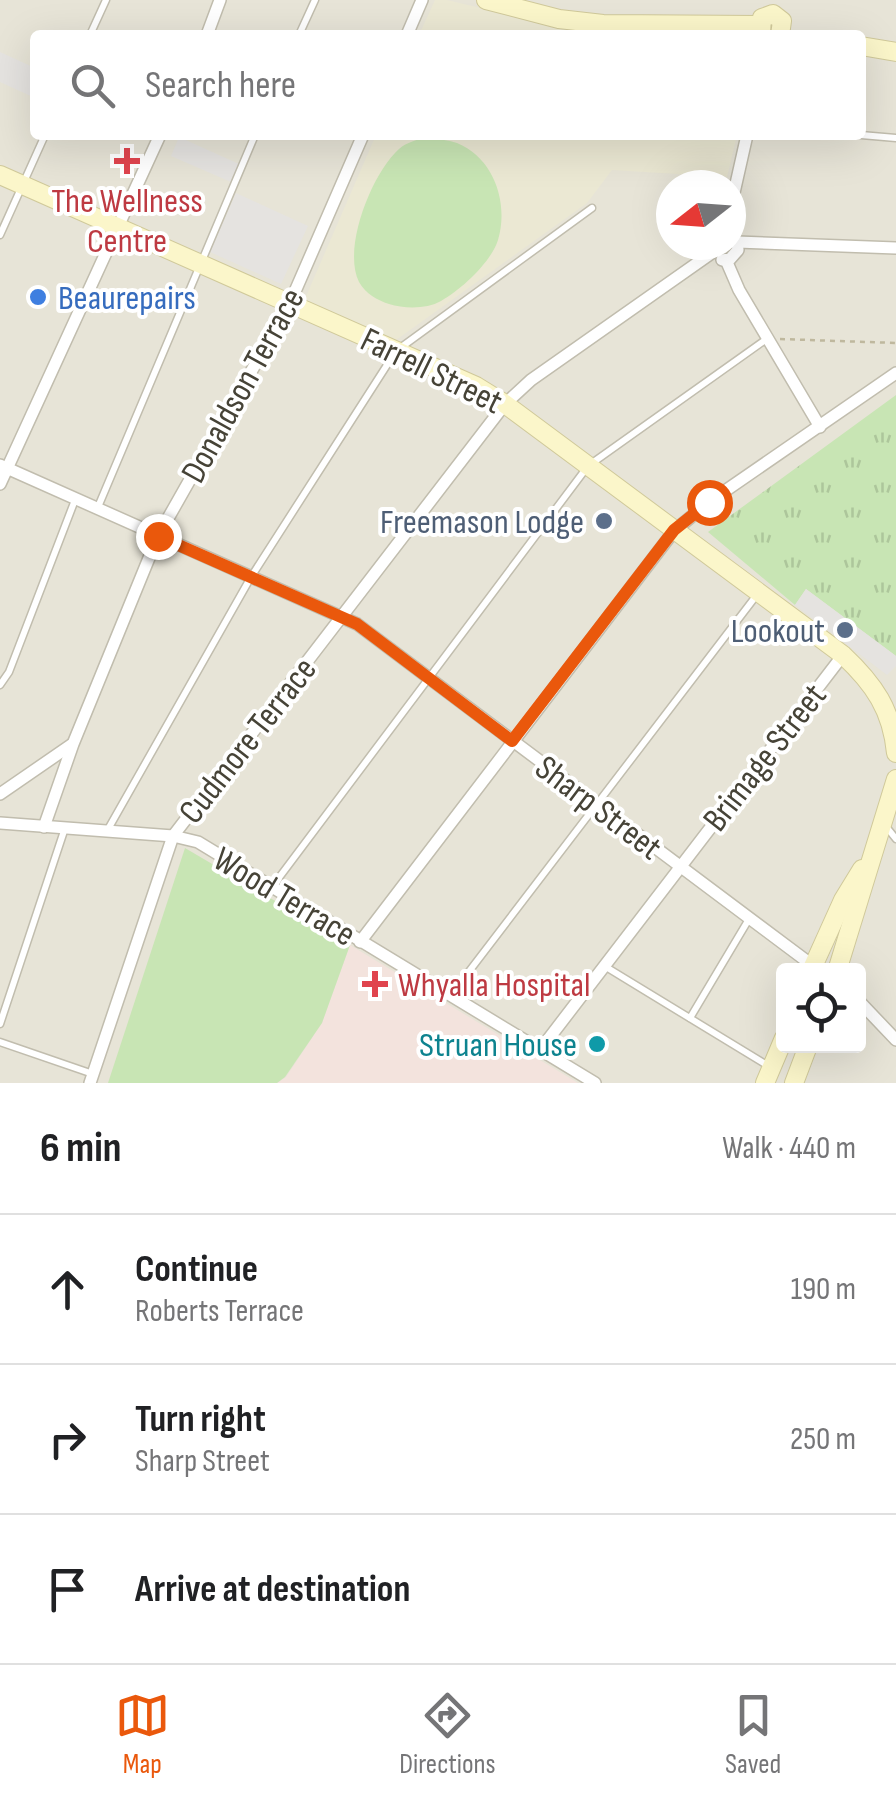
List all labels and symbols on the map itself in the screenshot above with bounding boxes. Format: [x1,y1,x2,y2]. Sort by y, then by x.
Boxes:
marker: The Wellness Centre [114,148,140,174]
north arrow [656,170,746,260]
place label: The Wellness Centre [51,180,203,263]
place label: Beaurepairs [58,277,196,320]
street label: Donaldson Terrace [172,281,314,491]
marker: Beaurepairs [27,286,49,308]
street label: Farrell Street [354,319,509,424]
route start [687,480,733,526]
place label: Freemason Lodge [380,501,584,544]
marker: Freemason Lodge [593,510,615,532]
route end [136,514,182,560]
place label: Lookout [731,610,825,653]
marker: Lookout [834,619,856,641]
street label: Cudmore Terrace [170,649,326,833]
street label: Brimage Street [694,676,836,840]
street label: Sharp Street [526,747,670,870]
street label: Wood Terrace [205,838,363,956]
place label: Whyalla Hospital [398,964,591,1007]
marker: Whyalla Hospital [362,971,388,997]
place label: Struan House [419,1024,577,1067]
marker: Struan House [586,1033,608,1055]

